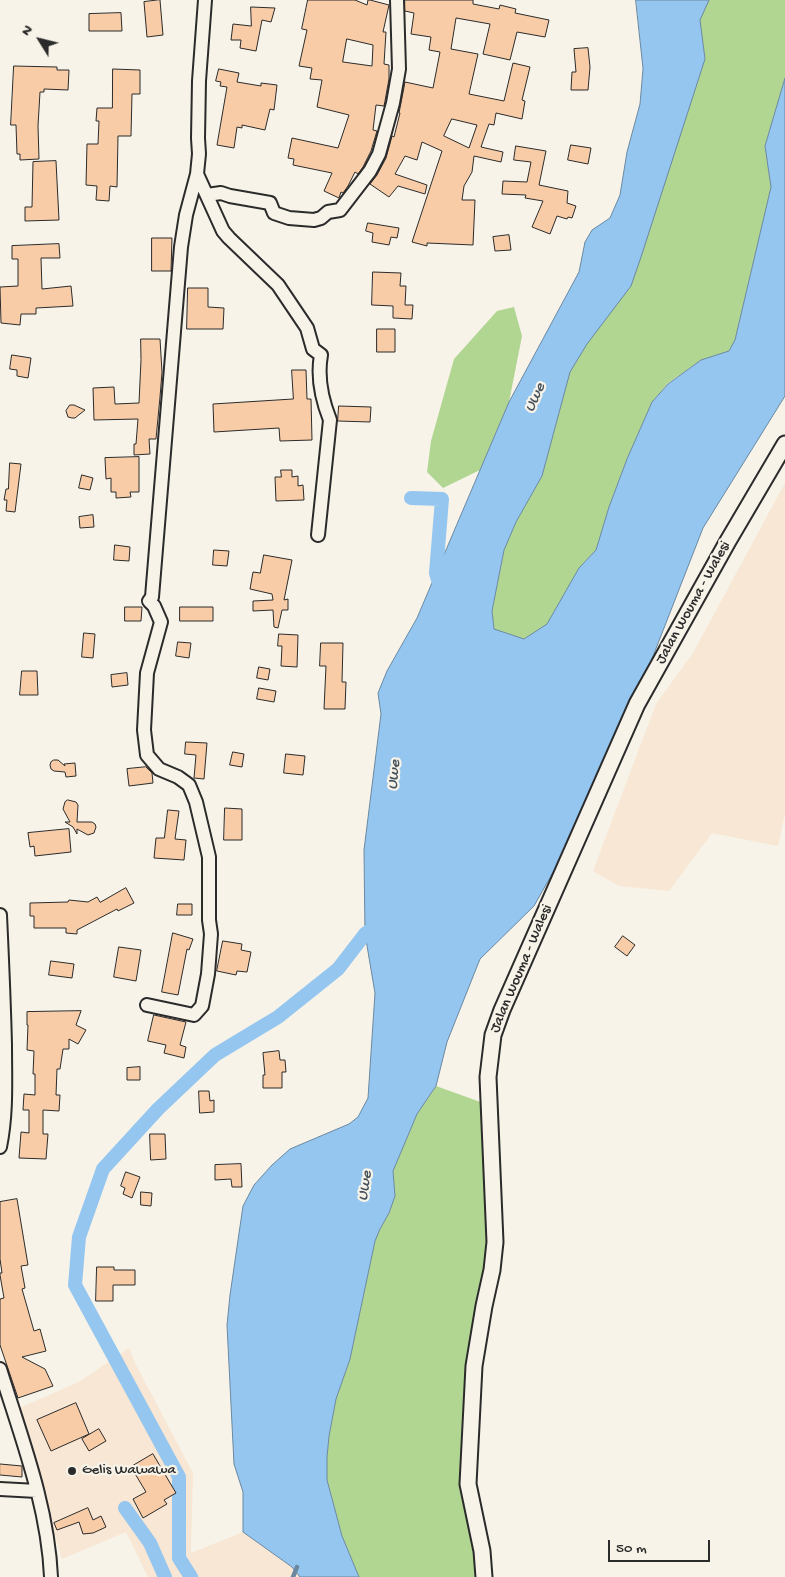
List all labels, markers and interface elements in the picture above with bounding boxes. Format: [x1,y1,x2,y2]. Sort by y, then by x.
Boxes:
north arrow [15,15,65,65]
text: N [18,22,37,40]
water label: Uwe [521,380,551,416]
street label: Jalan Wouma - Walesi [653,538,735,668]
water label: Uwe [384,759,406,791]
street label: Jalan Wouma - Walesi [487,902,557,1036]
water label: Uwe [354,1170,378,1202]
place label: Gelis Wawawa [82,1462,176,1480]
marker: Gelis Wawawa [66,1465,78,1477]
scale bar [610,1530,712,1562]
text: 50 m [616,1540,647,1558]

